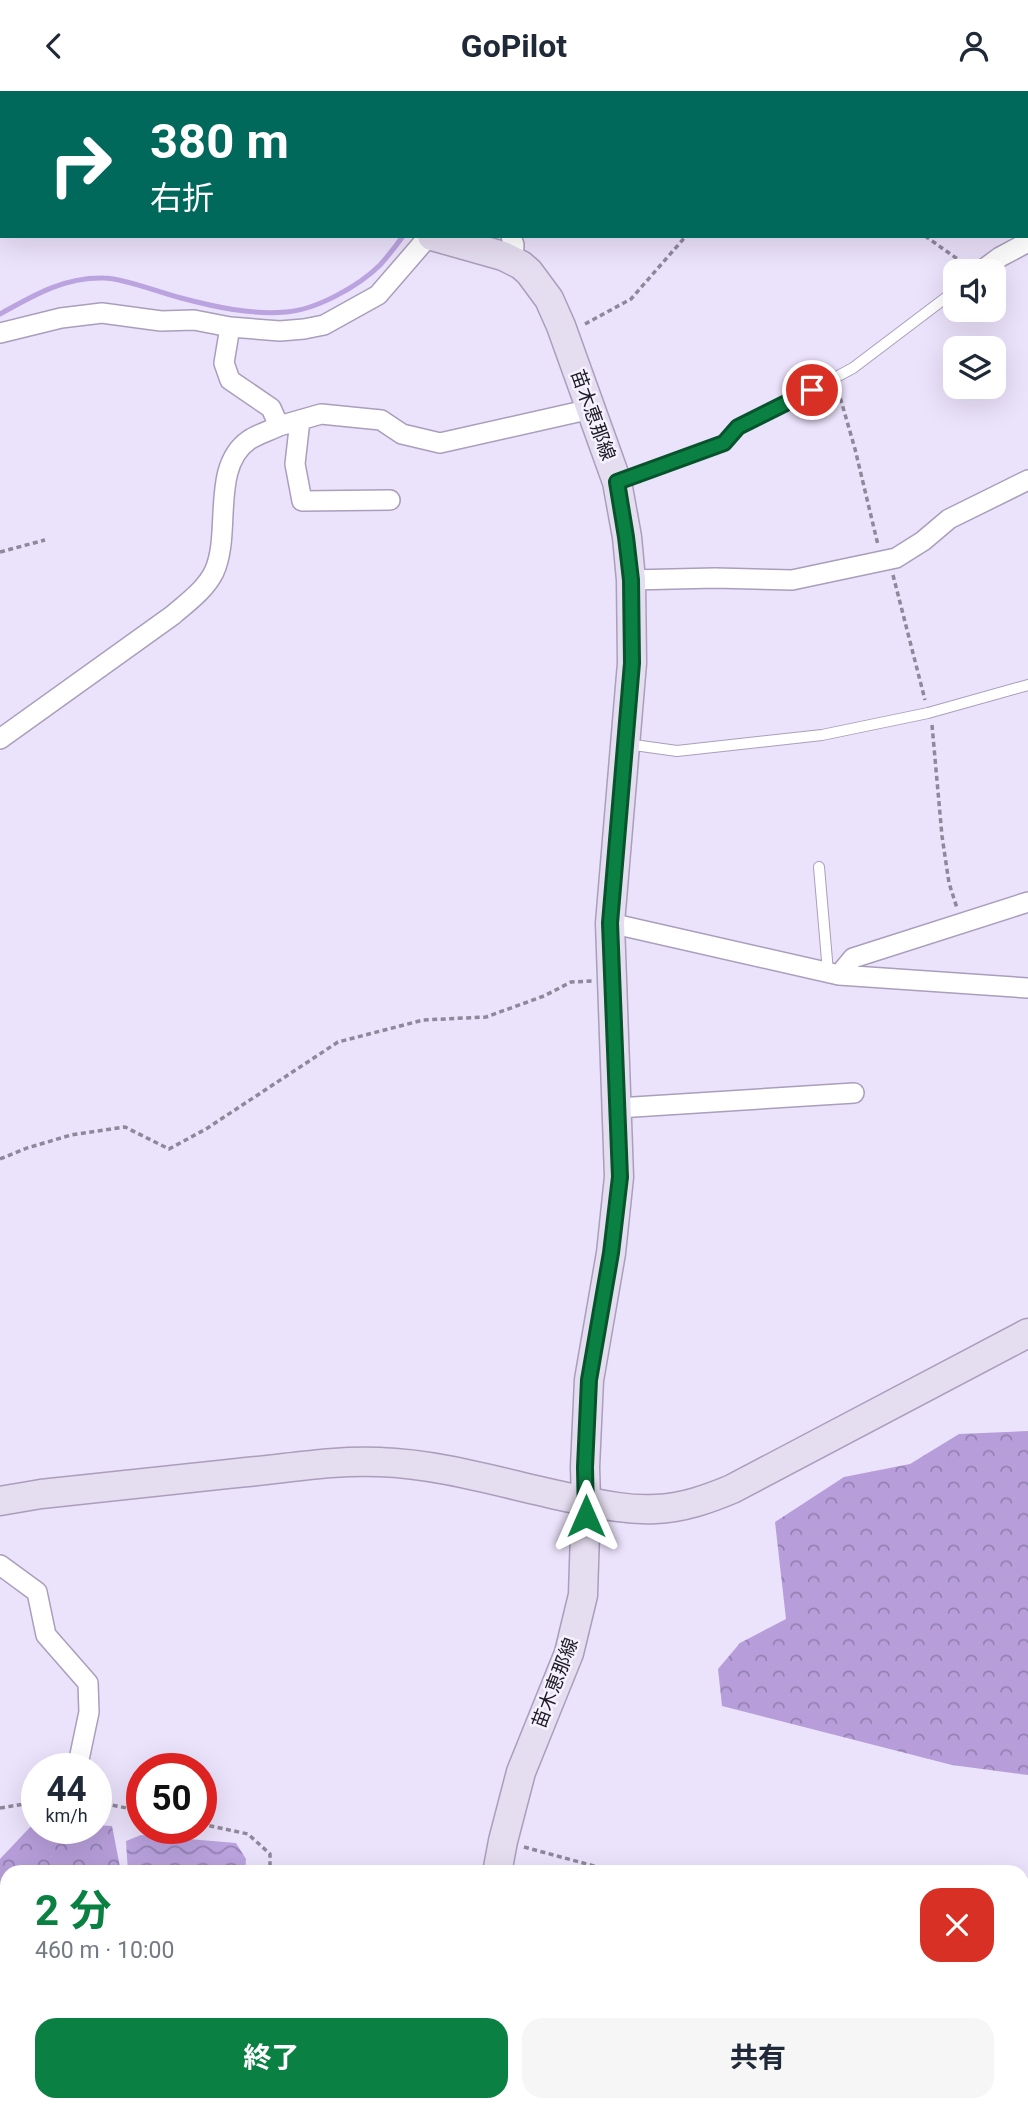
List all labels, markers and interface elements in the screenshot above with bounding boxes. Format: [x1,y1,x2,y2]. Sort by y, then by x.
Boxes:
icon: back [35,27,73,65]
text: GoPilot [461,27,567,65]
icon: person [955,27,993,65]
text: 380 m [150,113,289,170]
icon: right [35,119,126,210]
text: 右折 [150,179,214,217]
map controls [943,259,1006,399]
button: sound [943,259,1006,322]
button: layers [943,336,1006,399]
pin [782,360,842,420]
street label: 苗木恵那線 [566,366,620,464]
icon: arrive [793,371,831,409]
position arrow [549,1479,623,1553]
street label: 苗木恵那線 [527,1635,583,1731]
speed limit sign: 50 [126,1753,217,1844]
text: 44 [46,1769,87,1810]
text: km/h [45,1805,88,1826]
text: 2 分 [35,1886,112,1935]
button: close [920,1888,994,1962]
text: 460 m · 10:00 [35,1937,174,1964]
button: 終了 [35,2018,508,2098]
button: 共有 [522,2018,994,2098]

